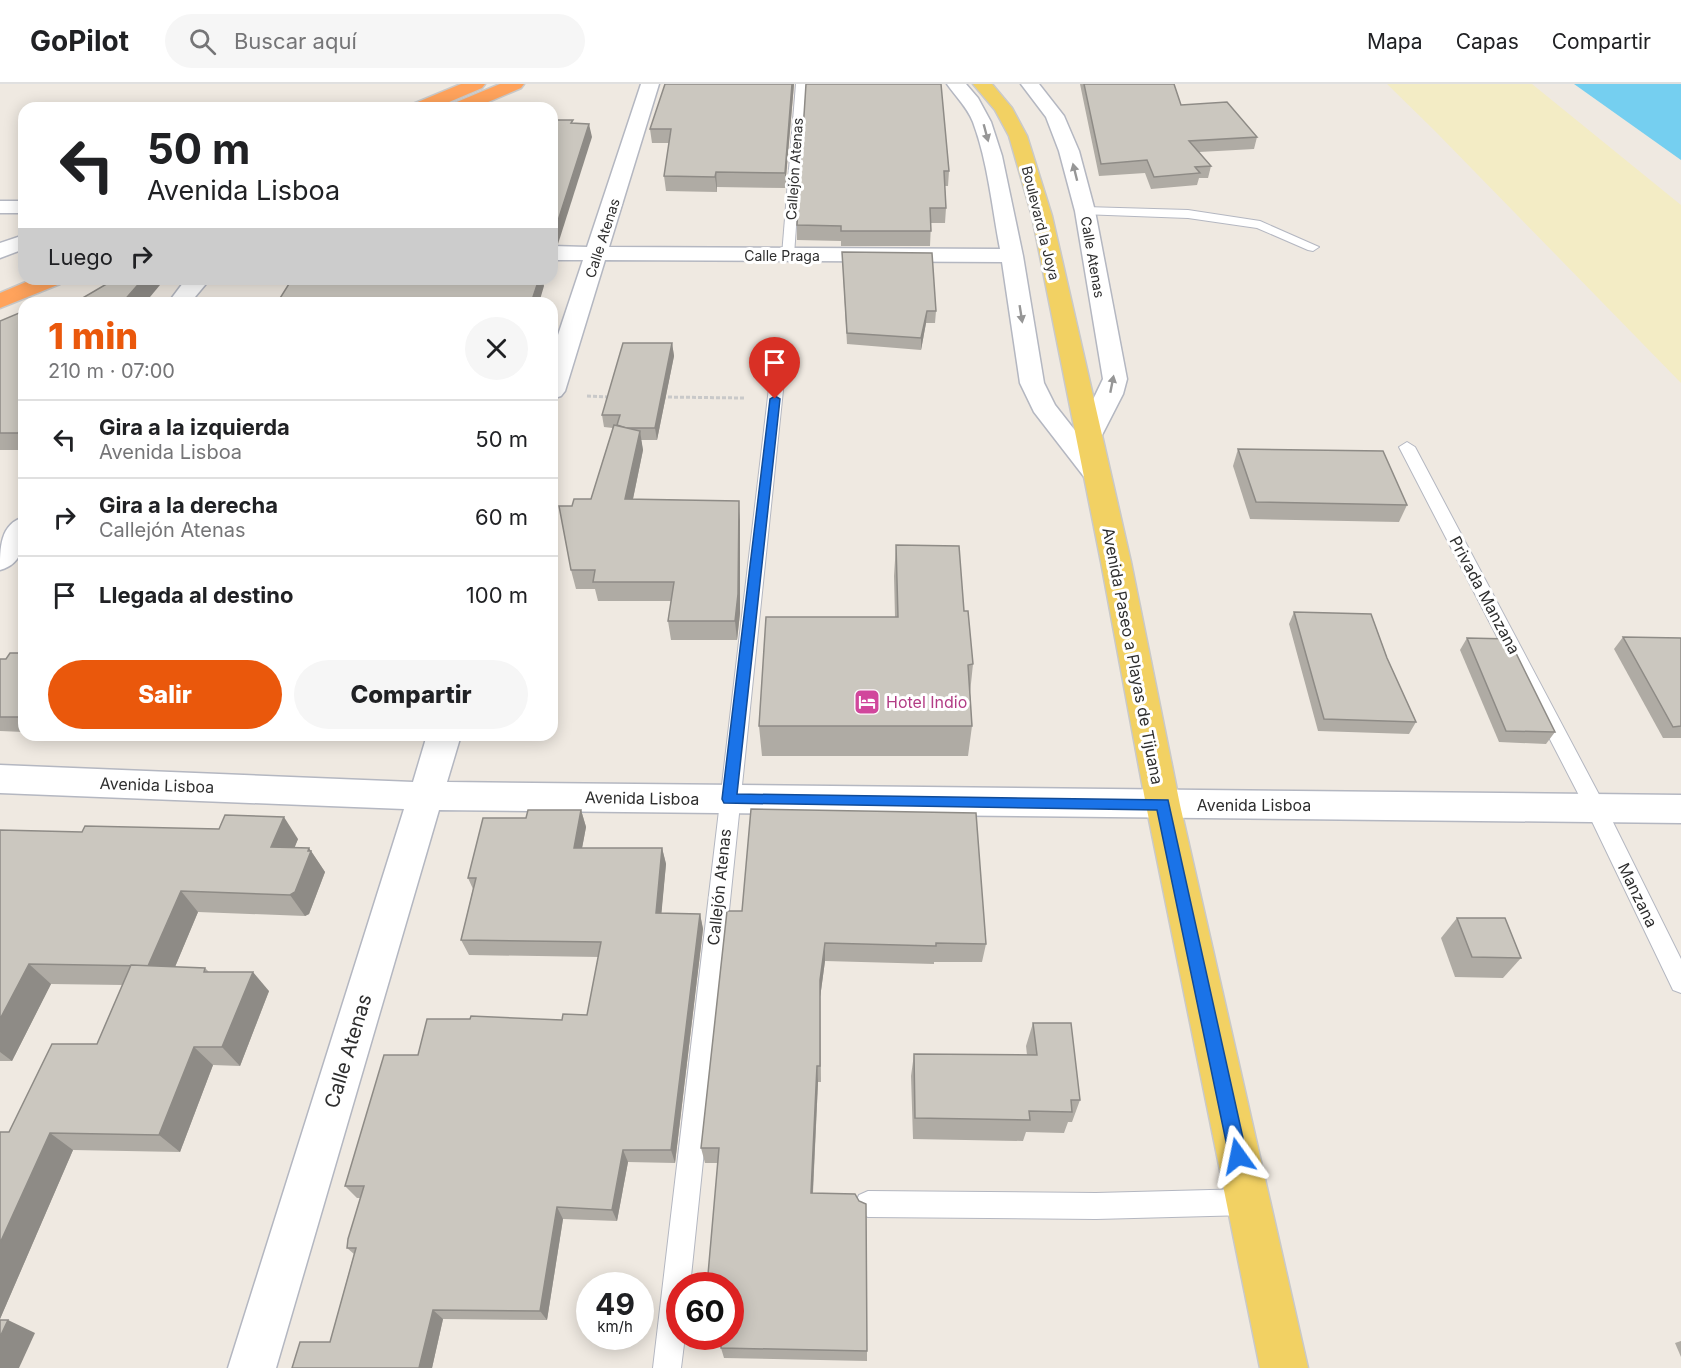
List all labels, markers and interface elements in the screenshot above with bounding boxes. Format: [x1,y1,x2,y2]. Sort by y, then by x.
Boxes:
search box [165,14,585,68]
text: GoPilot [30,24,129,58]
icon: search [186,25,219,58]
text: Buscar aquí [234,28,357,54]
text: Mapa [1367,29,1423,54]
text: Capas [1456,29,1519,54]
text: Compartir [1552,29,1651,54]
street label: Callejón Atenas [782,117,806,221]
text: 50 m [147,123,250,174]
one-way arrow [981,124,991,142]
icon: left [48,126,126,204]
one-way arrow [1069,163,1079,182]
street label: Boulevard la Joya [1019,164,1063,282]
text: Avenida Lisboa [147,174,340,207]
street label: Calle Atenas [581,196,623,280]
street label: Calle Atenas [1077,215,1109,299]
icon: right [125,240,158,273]
text: Luego [48,244,113,270]
street label: Calle Praga [744,247,820,264]
one-way arrow [1017,304,1026,323]
text: 1 min [48,314,138,358]
button: close [465,317,528,380]
pin [749,337,800,399]
icon: arrive [758,346,791,379]
text: 210 m · 07:00 [48,359,175,383]
one-way arrow [1108,374,1117,393]
text: Gira a la izquierda [99,414,290,440]
icon: left [48,423,81,456]
text: 50 m [475,426,528,452]
text: Avenida Lisboa [99,440,242,464]
text: Gira a la derecha [99,492,278,518]
icon: right [48,501,81,534]
text: 60 m [475,504,528,530]
text: Callejón Atenas [99,518,245,542]
street label: Avenida Paseo a Playas de Tijuana [1098,526,1168,786]
street label: Privada Manzana [1445,533,1525,657]
icon: arrive [48,579,81,612]
text: Llegada al destino [99,582,293,608]
text: 100 m [466,582,528,608]
button: Salir [48,660,282,729]
button: Compartir [294,660,528,729]
hotel icon: Hotel Indio [852,687,882,717]
place label: Hotel Indio [886,692,967,712]
street label: Avenida Lisboa [99,773,215,797]
street label: Avenida Lisboa [585,787,699,809]
street label: Avenida Lisboa [1197,795,1311,815]
street label: Callejón Atenas [703,828,735,946]
street label: Manzana [1614,860,1662,930]
street label: Calle Atenas [319,991,377,1111]
position arrow [1206,1124,1270,1188]
speed limit sign: 60 [666,1272,744,1350]
text: 49 [595,1286,635,1322]
text: km/h [597,1317,633,1336]

